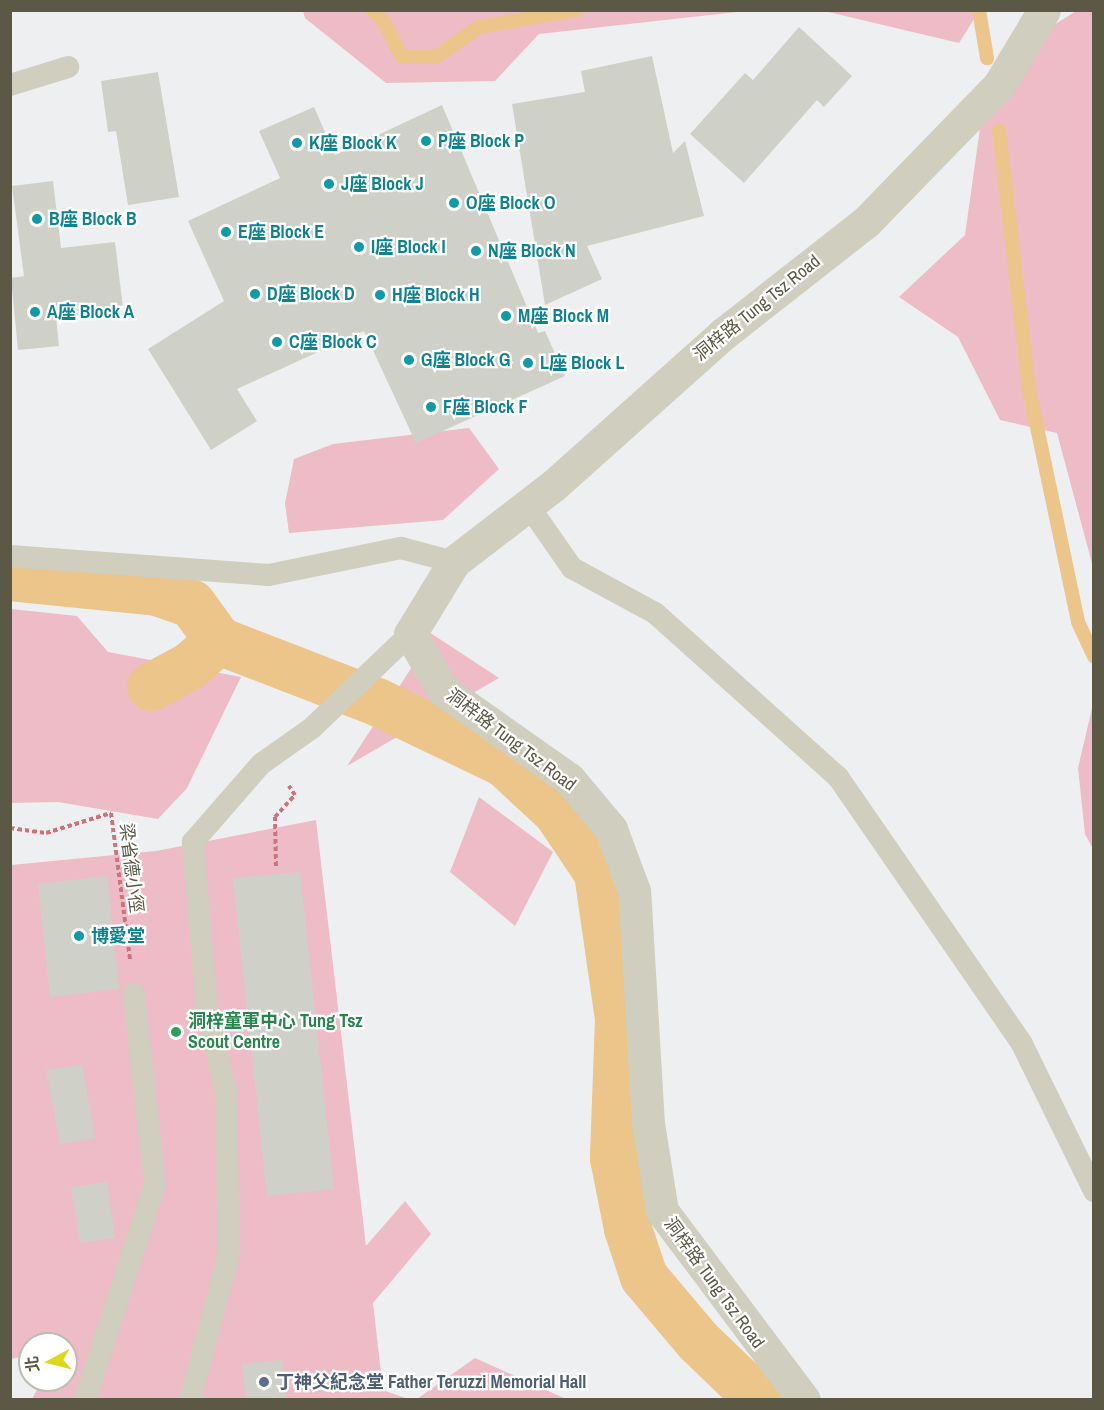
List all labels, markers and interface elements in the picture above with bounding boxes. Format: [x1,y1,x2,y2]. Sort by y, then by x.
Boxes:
place label: P座 Block P [438,130,524,152]
place label: K座 Block K [309,132,397,154]
marker: P座 Block P [419,134,433,148]
marker: K座 Block K [290,136,304,150]
place label: J座 Block J [341,173,424,195]
marker: J座 Block J [322,177,336,191]
place label: O座 Block O [466,192,555,214]
marker: O座 Block O [447,196,461,210]
place label: B座 Block B [49,208,137,230]
marker: B座 Block B [30,212,44,226]
place label: E座 Block E [238,221,324,243]
marker: E座 Block E [219,225,233,239]
place label: I座 Block I [371,236,446,258]
marker: I座 Block I [352,240,366,254]
place label: N座 Block N [488,240,576,262]
marker: N座 Block N [469,244,483,258]
street label: 洞梓路 Tung Tsz Road [689,250,825,366]
place label: D座 Block D [267,283,355,305]
place label: H座 Block H [392,284,480,306]
marker: D座 Block D [248,287,262,301]
marker: H座 Block H [373,288,387,302]
place label: A座 Block A [47,301,135,323]
marker: A座 Block A [28,305,42,319]
place label: M座 Block M [518,305,609,327]
marker: M座 Block M [499,309,513,323]
place label: C座 Block C [289,331,377,353]
marker: C座 Block C [270,335,284,349]
place label: G座 Block G [421,349,510,371]
place label: L座 Block L [540,352,624,374]
marker: G座 Block G [402,353,416,367]
marker: L座 Block L [521,356,535,370]
place label: F座 Block F [443,396,527,418]
marker: F座 Block F [424,400,438,414]
street label: 洞梓路 Tung Tsz Road [442,684,580,796]
street label: 梁省德小徑 [115,822,147,914]
place label: 博愛堂 [91,925,145,947]
marker: 博愛堂 [72,929,86,943]
place label: 洞梓童軍中心 Tung Tsz Scout Centre [188,1011,363,1054]
marker: 洞梓童軍中心 Tung Tsz Scout Centre [169,1025,183,1039]
street label: 洞梓路 Tung Tsz Road [659,1213,769,1353]
north arrow [18,1332,78,1392]
text: 北 [20,1355,44,1373]
place label: 丁神父紀念堂 Father Teruzzi Memorial Hall [276,1371,586,1393]
marker: 丁神父紀念堂 Father Teruzzi Memorial Hall [257,1375,271,1389]

